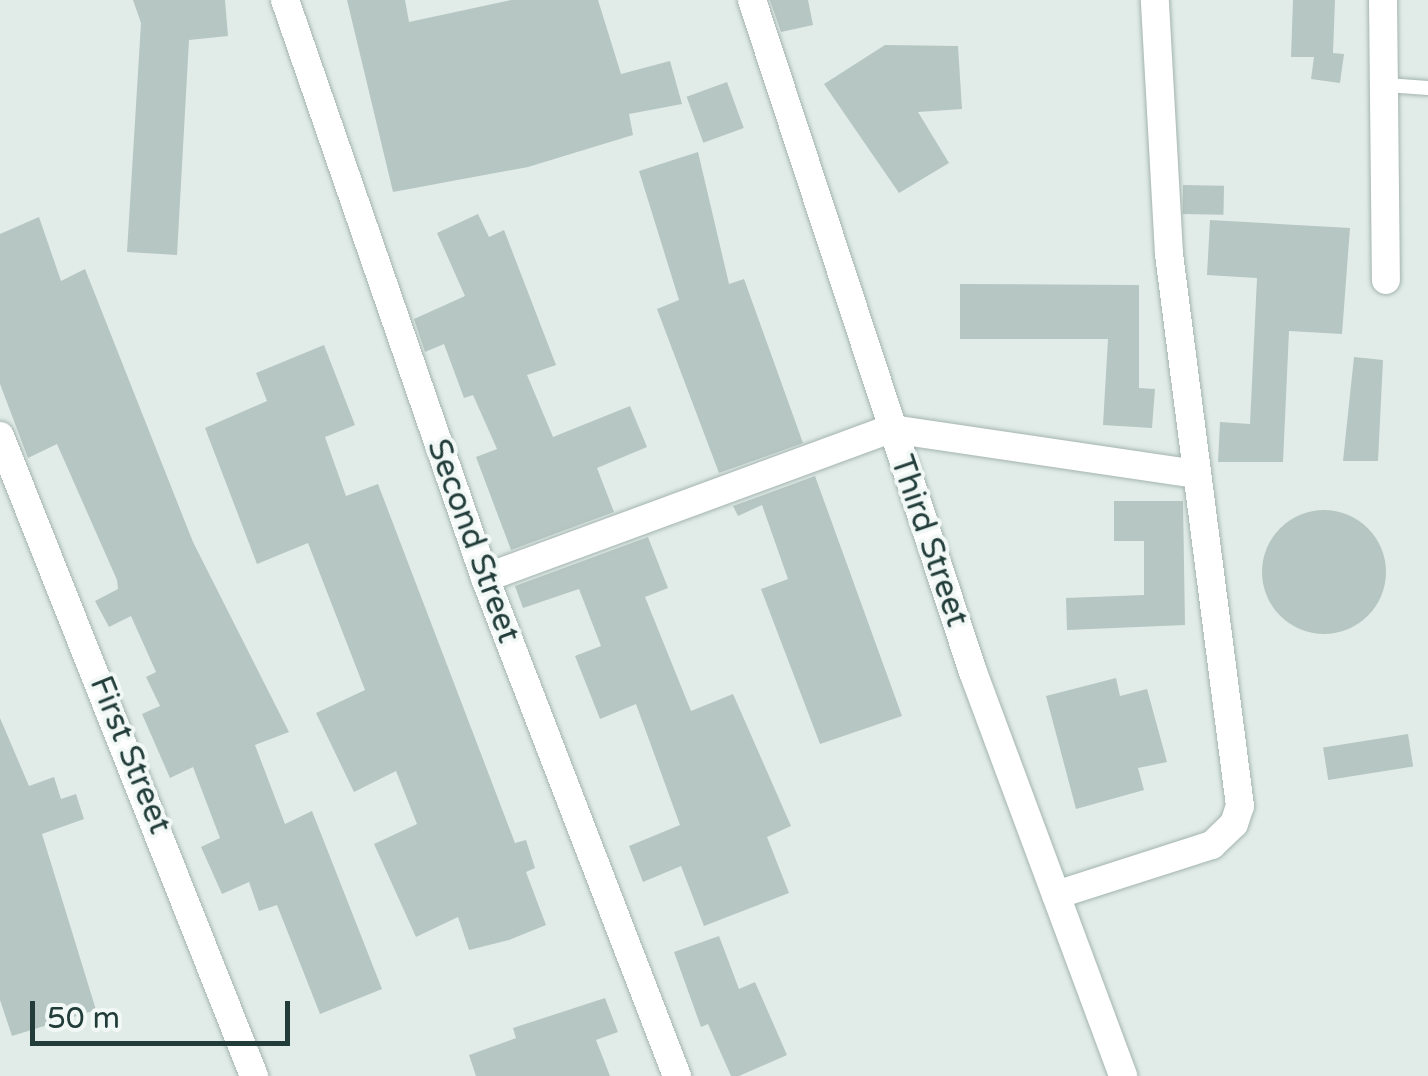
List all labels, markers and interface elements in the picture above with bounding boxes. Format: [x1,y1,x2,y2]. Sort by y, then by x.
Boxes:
street label: Second Street [418,434,528,648]
street label: Third Street [882,450,976,632]
street label: First Street [81,671,179,839]
scale bar [35,981,295,1043]
text: 50 m [47,1000,120,1037]

